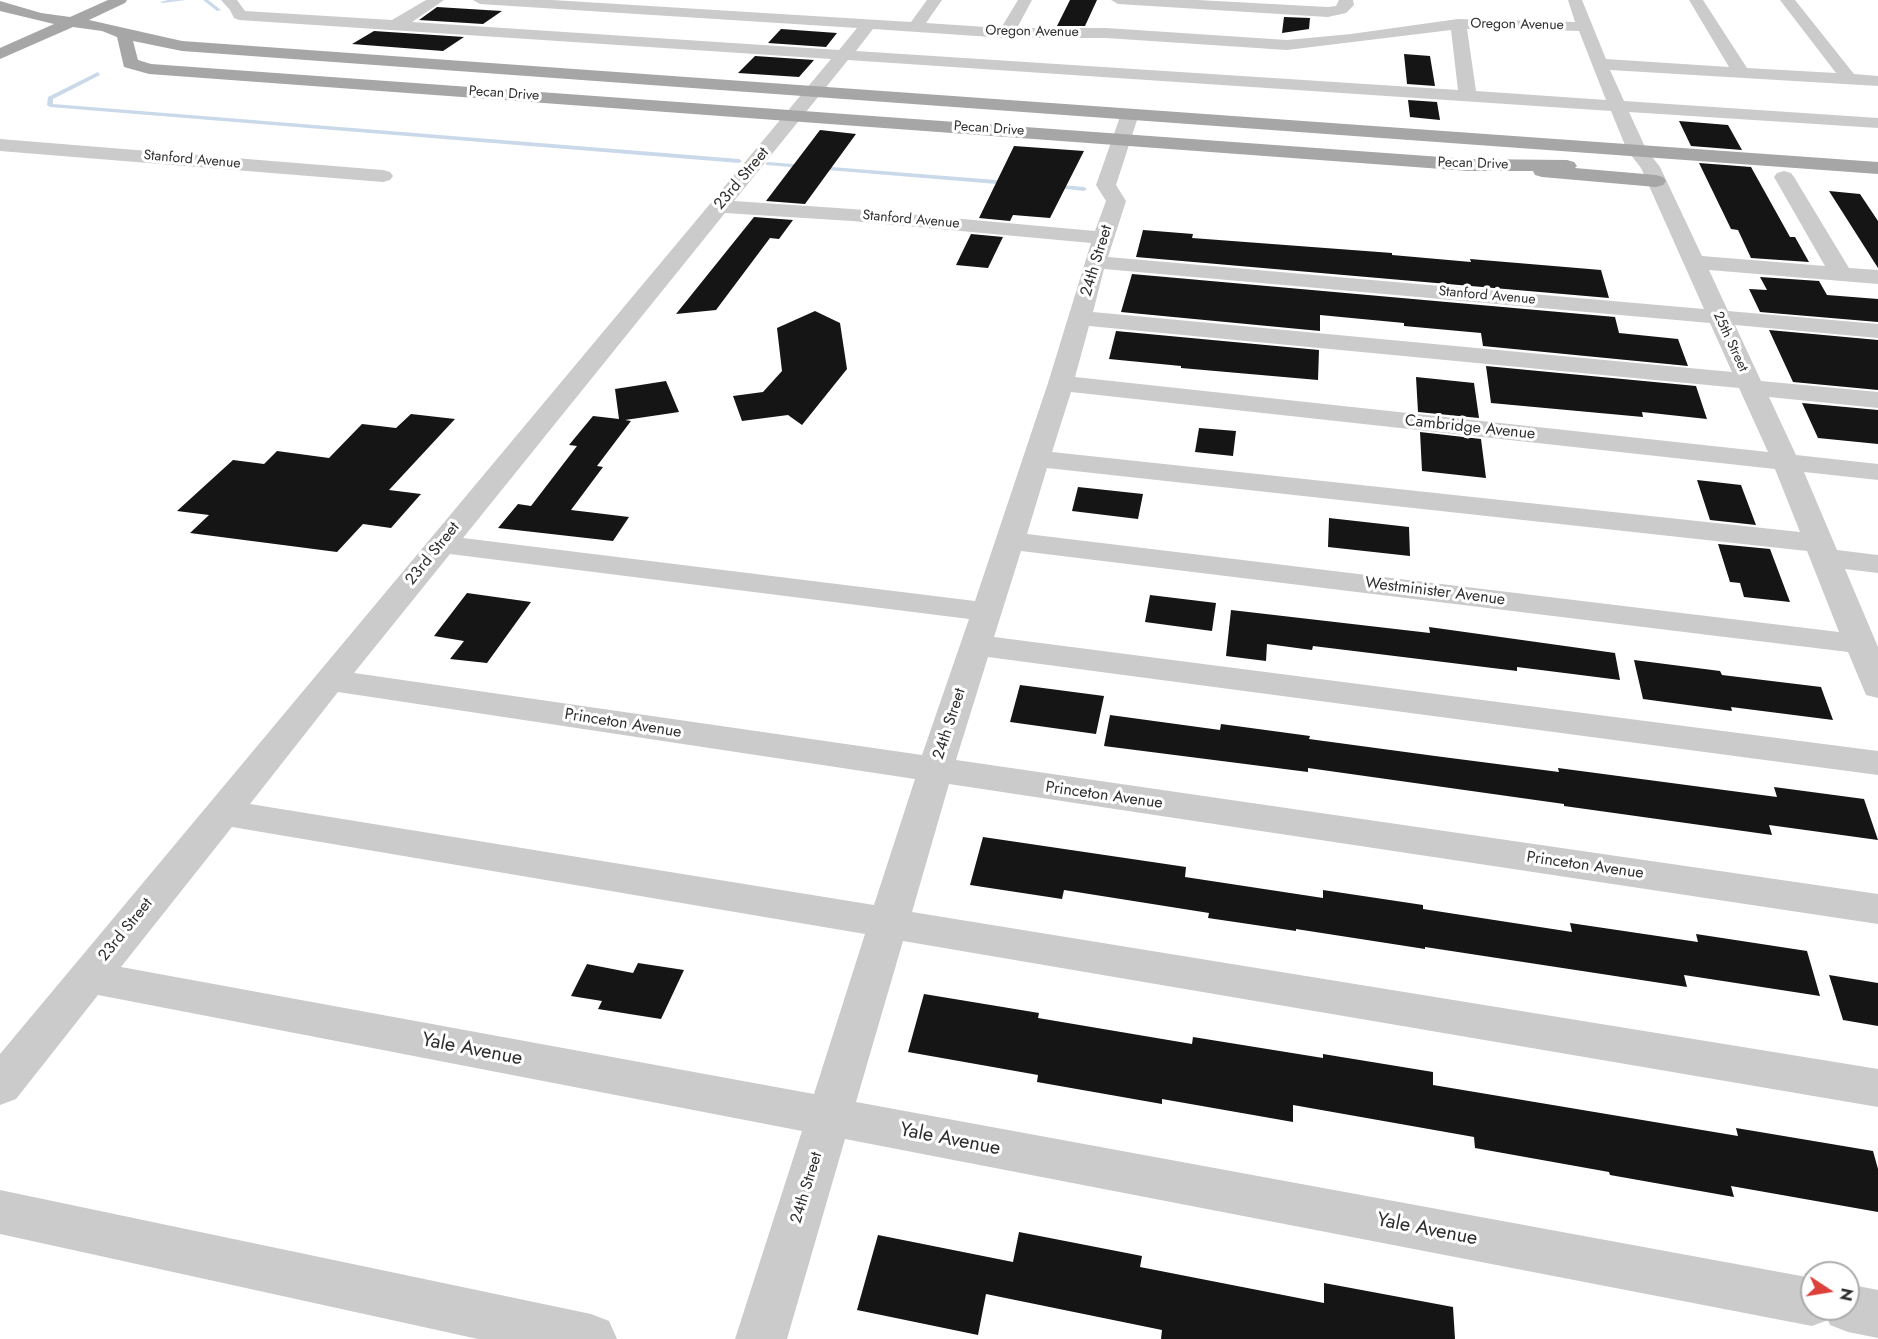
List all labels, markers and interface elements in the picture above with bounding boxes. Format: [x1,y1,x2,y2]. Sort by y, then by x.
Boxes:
street label: Oregon Avenue [1470,16,1564,34]
street label: Oregon Avenue [985,23,1079,41]
street label: Pecan Drive [468,83,540,105]
street label: Pecan Drive [953,118,1025,140]
street label: 23rd Street [710,144,774,214]
street label: Stanford Avenue [143,147,241,173]
street label: Pecan Drive [1437,154,1509,174]
street label: Stanford Avenue [862,207,960,233]
street label: 24th Street [1077,223,1117,299]
street label: Stanford Avenue [1438,283,1536,309]
street label: 25th Street [1709,309,1751,375]
street label: Cambridge Avenue [1404,412,1536,444]
street label: 23rd Street [402,519,464,589]
street label: Westminister Avenue [1364,574,1506,610]
street label: 24th Street [929,686,971,762]
street label: Princeton Avenue [563,705,683,743]
street label: Princeton Avenue [1044,778,1164,814]
street label: Princeton Avenue [1525,848,1645,884]
street label: 23rd Street [95,895,157,965]
street label: Yale Avenue [420,1028,524,1072]
street label: Yale Avenue [898,1118,1002,1162]
street label: 24th Street [787,1150,827,1226]
street label: Yale Avenue [1375,1208,1479,1252]
north arrow [1800,1261,1860,1321]
text: N [1834,1286,1859,1303]

